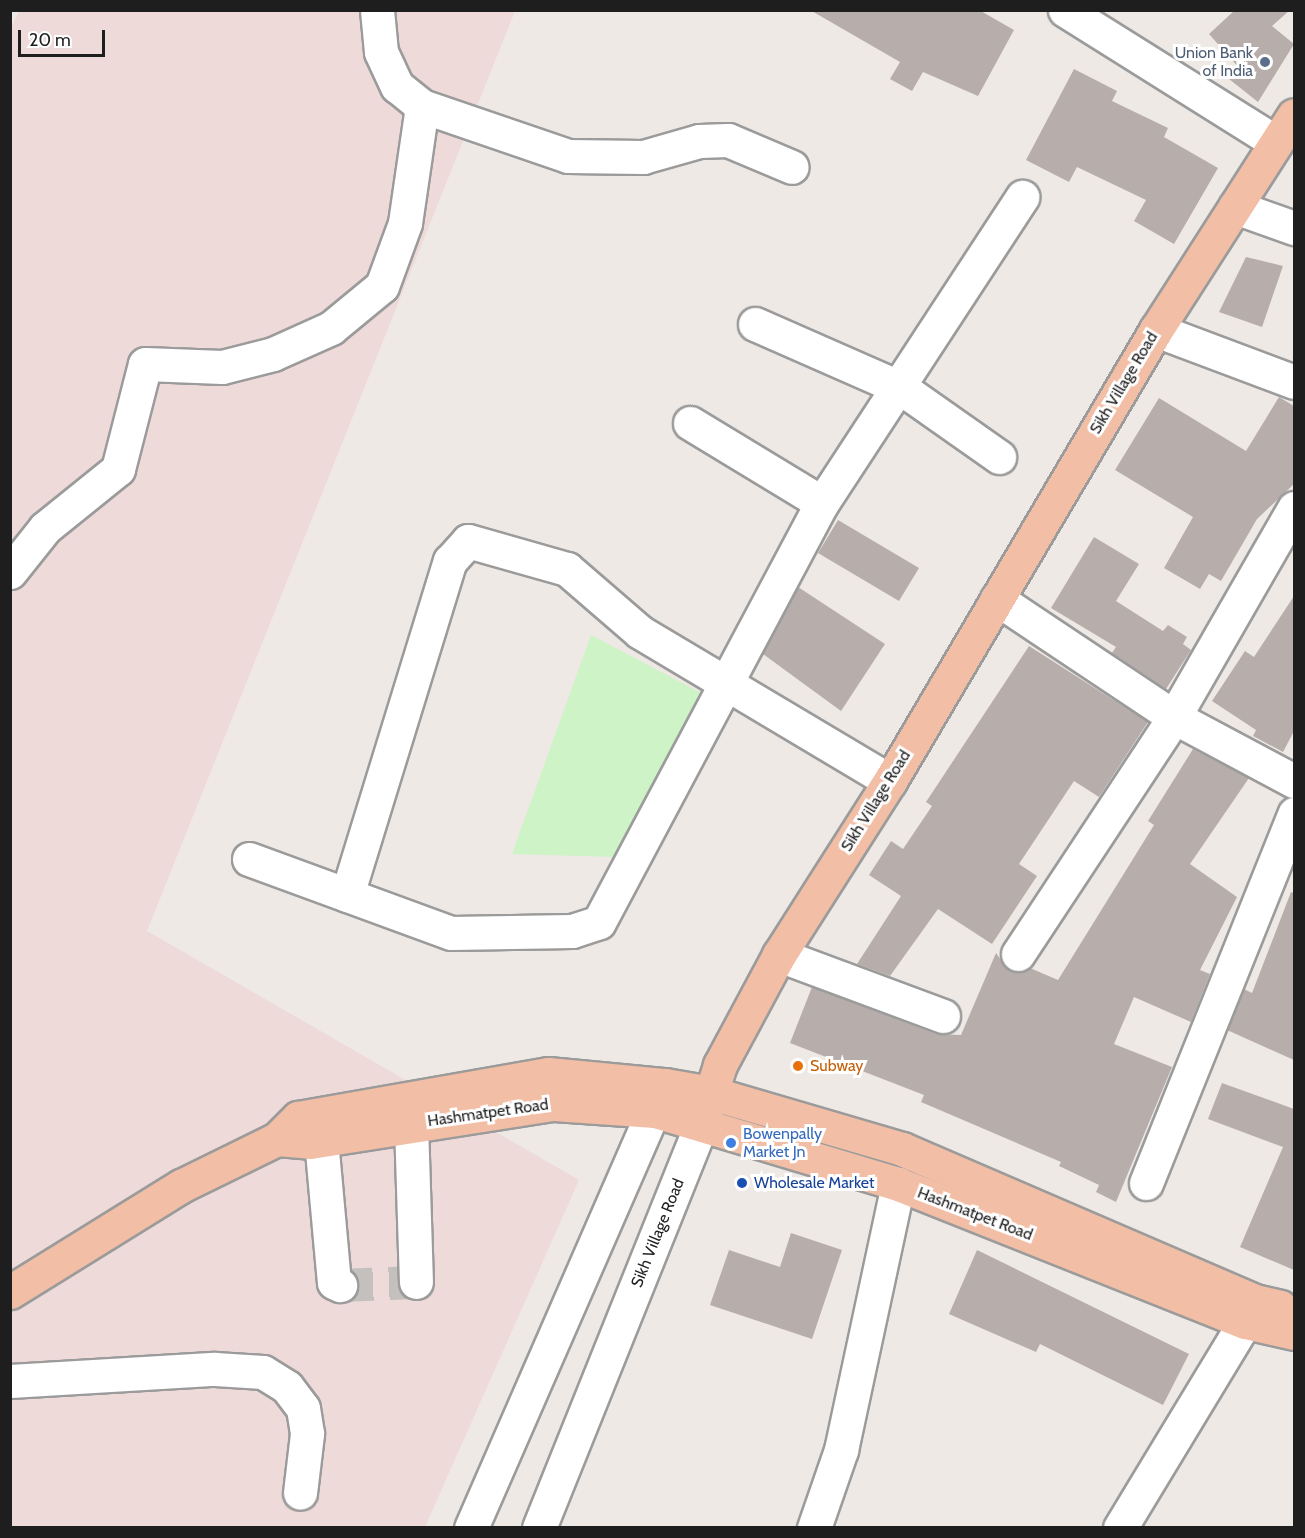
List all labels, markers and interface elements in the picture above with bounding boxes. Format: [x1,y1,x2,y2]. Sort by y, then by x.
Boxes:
scale bar [21,18,108,56]
text: 20 m [29,29,71,51]
place label: Union Bank of India [1175,43,1253,81]
marker: Union Bank of India [1258,55,1272,69]
street label: Sikh Village Road [1086,328,1162,438]
street label: Sikh Village Road [837,747,915,855]
place label: Subway [810,1056,863,1076]
marker: Subway [791,1059,805,1073]
street label: Hashmatpet Road [426,1095,550,1131]
place label: Bowenpally Market Jn [743,1124,822,1162]
marker: Bowenpally Market Jn [724,1136,738,1150]
place label: Wholesale Market [754,1173,874,1193]
street label: Sikh Village Road [627,1176,689,1290]
marker: Wholesale Market [735,1176,749,1190]
street label: Hashmatpet Road [915,1183,1035,1245]

